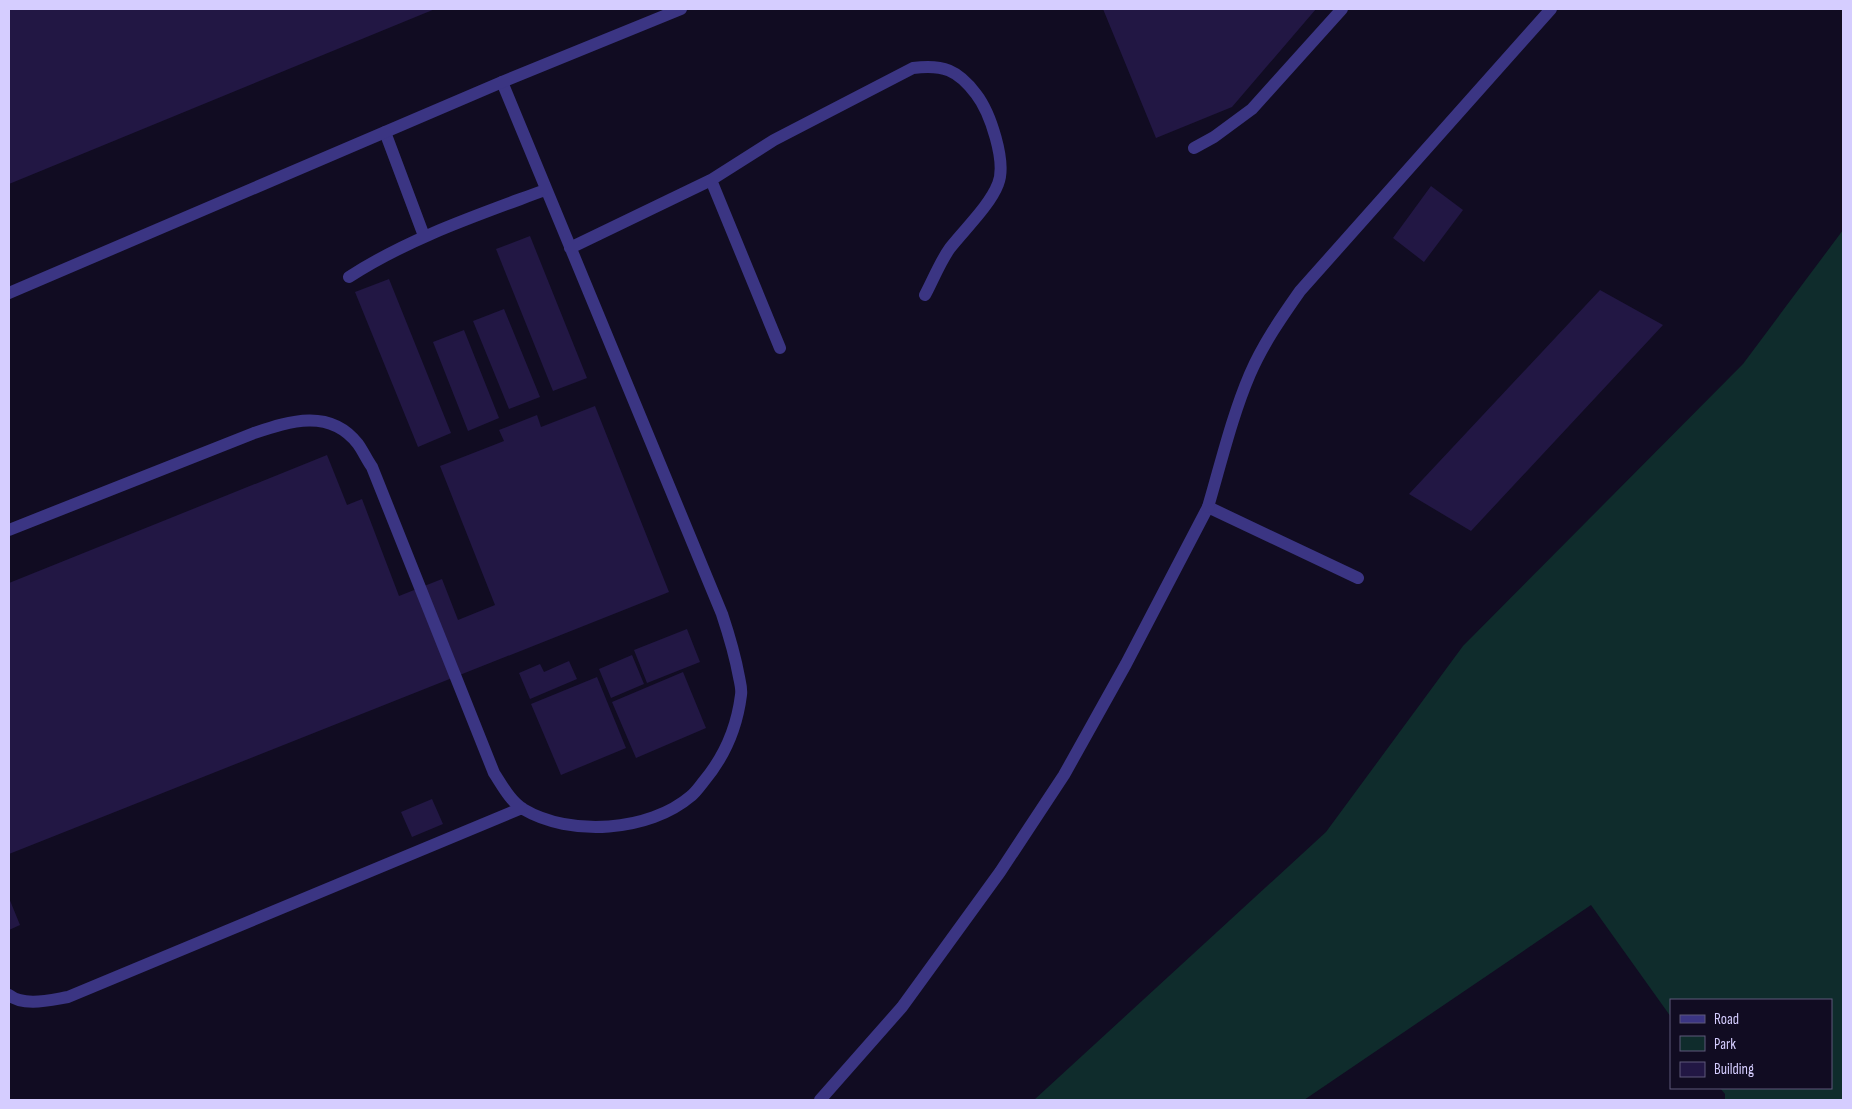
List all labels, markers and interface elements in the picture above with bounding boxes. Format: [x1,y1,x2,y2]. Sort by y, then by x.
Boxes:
legend [1670,999,1832,1089]
text: Road [1714,1010,1739,1029]
text: Park [1714,1035,1736,1054]
text: Building [1714,1060,1754,1079]

